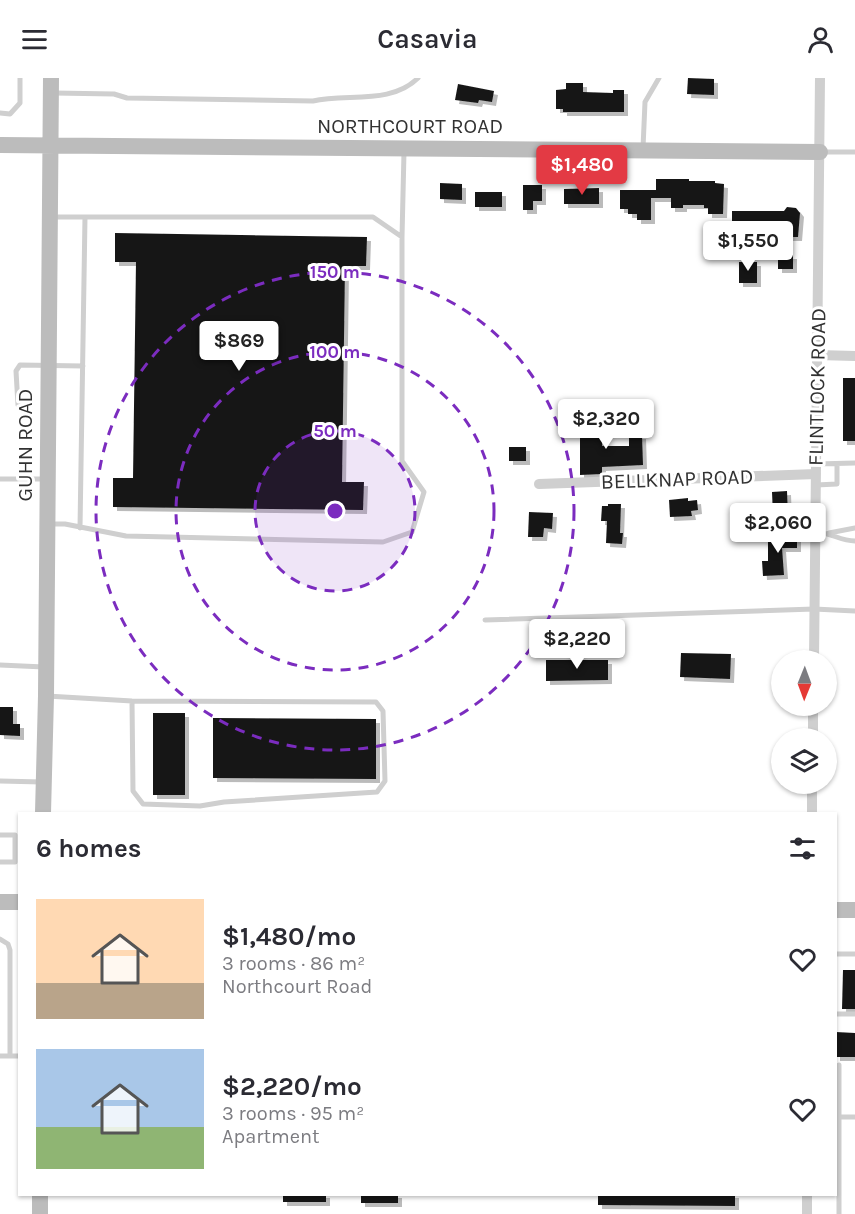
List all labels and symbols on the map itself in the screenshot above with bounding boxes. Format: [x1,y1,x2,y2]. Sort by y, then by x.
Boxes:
street label: NORTHCOURT ROAD [317,114,503,138]
pin: $1,480 [533,145,631,196]
pin: $1,550 [699,221,797,272]
text: 150 m [310,261,360,283]
street label: FLINTLOCK ROAD [804,308,830,466]
pin: $869 [203,321,275,372]
text: 100 m [310,341,360,363]
street label: GUHN ROAD [13,389,37,501]
pin: $2,320 [557,399,655,450]
text: 50 m [313,420,357,442]
street label: BELLKNAP ROAD [600,464,754,494]
centre of rings [325,501,345,521]
pin: $2,060 [729,503,827,554]
pin: $2,220 [528,619,626,670]
north arrow [771,650,837,716]

